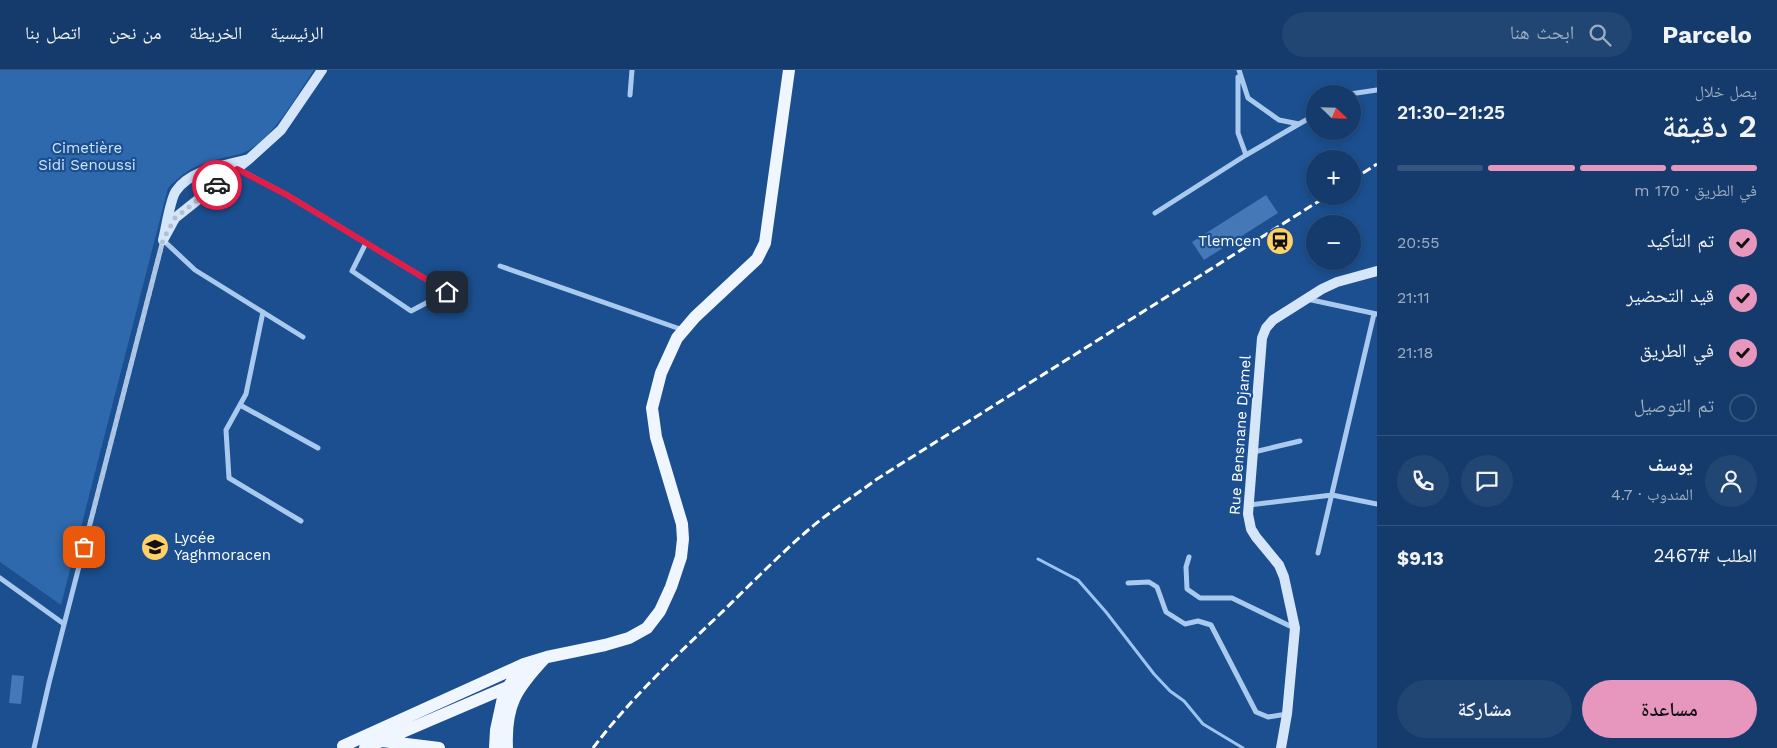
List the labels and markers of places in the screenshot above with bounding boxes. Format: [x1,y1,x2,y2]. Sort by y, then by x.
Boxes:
station icon: Tlemcen [1265,226,1295,256]
place label: Tlemcen [1198,232,1261,250]
pin [426,271,468,313]
pin [63,526,105,568]
place label: Lycée Yaghmoracen [174,529,271,564]
school or university icon: Lycée Yaghmoracen [140,532,170,562]

